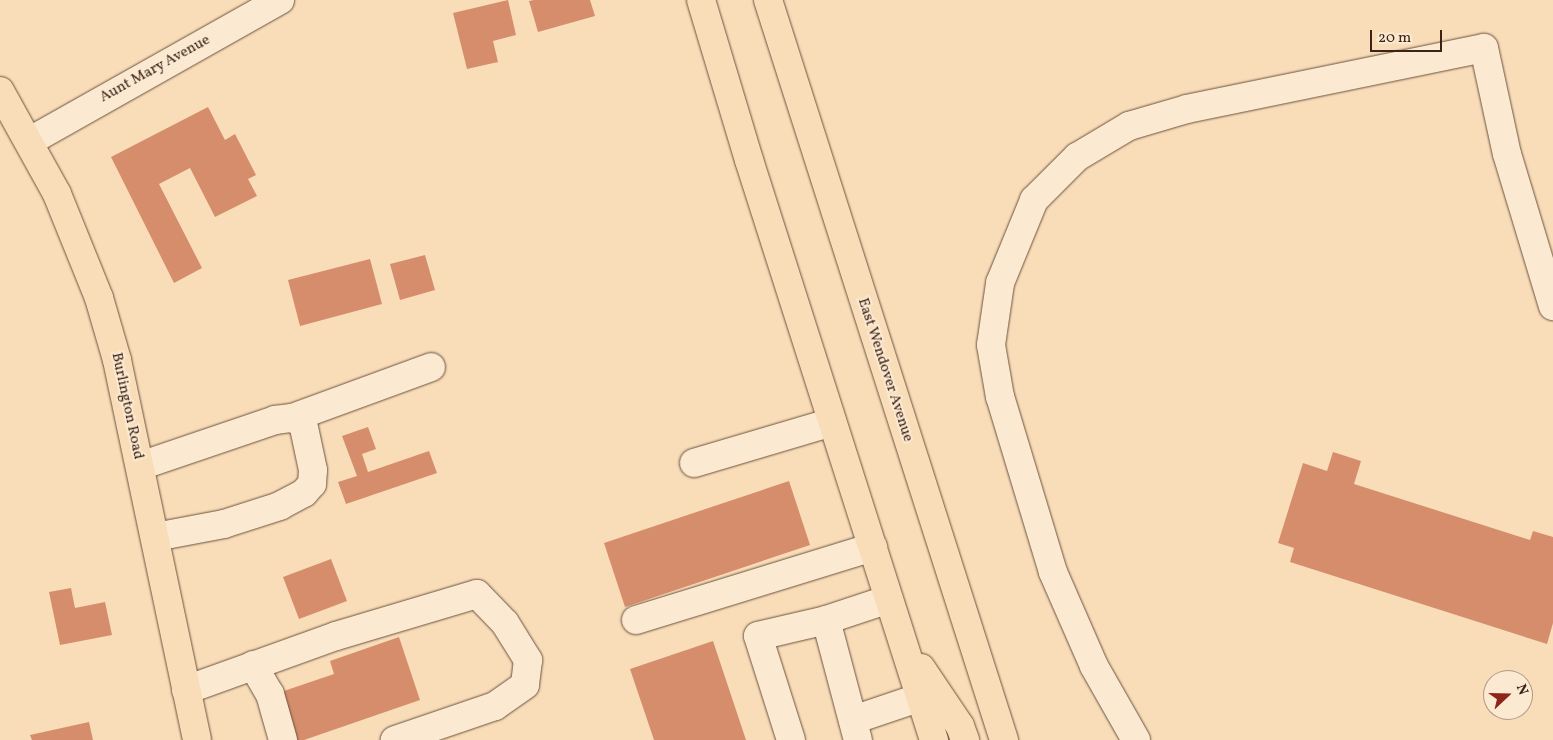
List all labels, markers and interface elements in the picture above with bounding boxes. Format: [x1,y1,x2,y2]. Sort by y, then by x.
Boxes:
scale bar [1373,20,1446,52]
text: 20 m [1378,28,1411,49]
street label: Aunt Mary Avenue [96,31,214,107]
street label: East Wendover Avenue [853,296,917,444]
street label: Burlington Road [107,351,147,461]
north arrow [1483,670,1533,720]
text: N [1511,682,1532,698]

